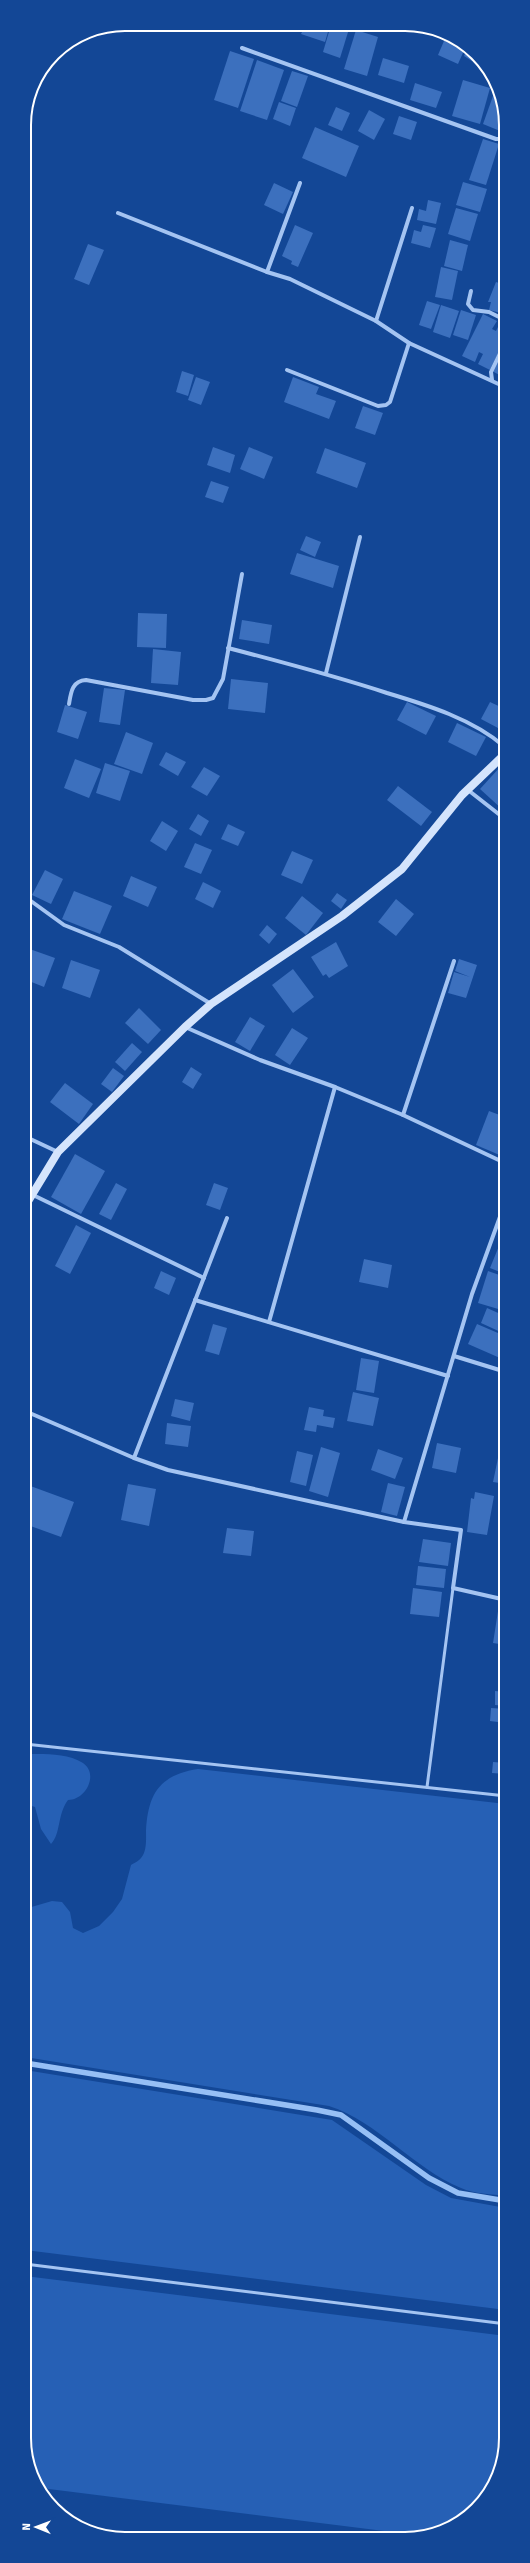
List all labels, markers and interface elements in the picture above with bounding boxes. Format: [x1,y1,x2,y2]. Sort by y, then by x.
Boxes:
north arrow [16,2507,56,2547]
text: N [20,2523,33,2531]

